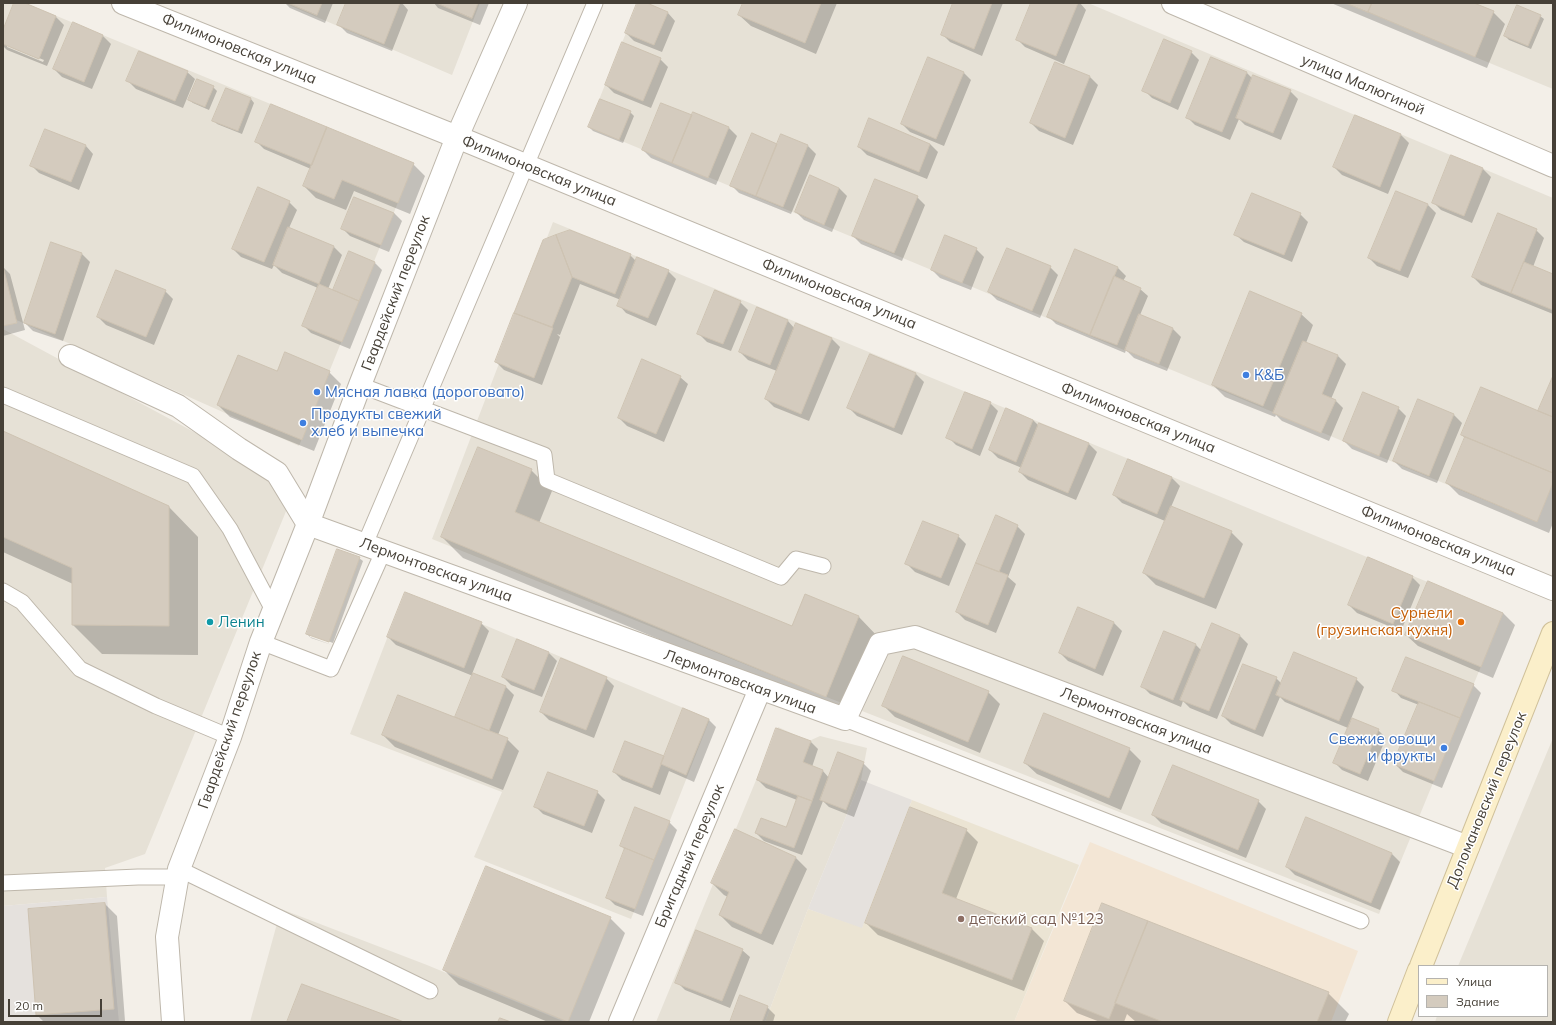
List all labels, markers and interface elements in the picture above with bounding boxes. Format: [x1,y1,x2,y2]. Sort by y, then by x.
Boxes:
street label: Филимоновская улица [159,10,319,88]
street label: улица Малюгиной [1299,51,1427,119]
street label: Филимоновская улица [459,132,619,210]
street label: Гвардейский переулок [358,213,434,373]
street label: Филимоновская улица [759,255,919,333]
place label: К&Б [1254,366,1284,384]
marker: К&Б [1241,370,1251,380]
street label: Филимоновская улица [1058,379,1218,457]
place label: Мясная лавка (дороговато) [325,383,525,401]
marker: Мясная лавка (дороговато) [312,387,322,397]
place label: Продукты свежий хлеб и выпечка [311,405,442,440]
marker: Продукты свежий хлеб и выпечка [298,418,308,428]
street label: Филимоновская улица [1358,502,1518,580]
street label: Лермонтовская улица [357,534,515,606]
place label: Сурнели (грузинская кухня) [1316,604,1453,639]
place label: Ленин [218,613,265,631]
marker: Ленин [205,617,215,627]
marker: Сурнели (грузинская кухня) [1456,617,1466,627]
street label: Лермонтовская улица [661,646,819,718]
street label: Гвардейский переулок [195,649,265,811]
street label: Лермонтовская улица [1058,684,1214,758]
street label: Доломановский переулок [1443,709,1531,891]
place label: Свежие овощи и фрукты [1328,730,1436,765]
marker: Свежие овощи и фрукты [1439,743,1449,753]
street label: Бригадный переулок [652,782,728,930]
place label: детский сад №123 [969,910,1104,928]
marker: детский сад №123 [956,914,966,924]
legend [1418,965,1548,1017]
text: Улица [1456,974,1492,989]
scale bar [10,991,104,1017]
text: Здание [1456,994,1499,1009]
text: 20 m [15,998,43,1013]

